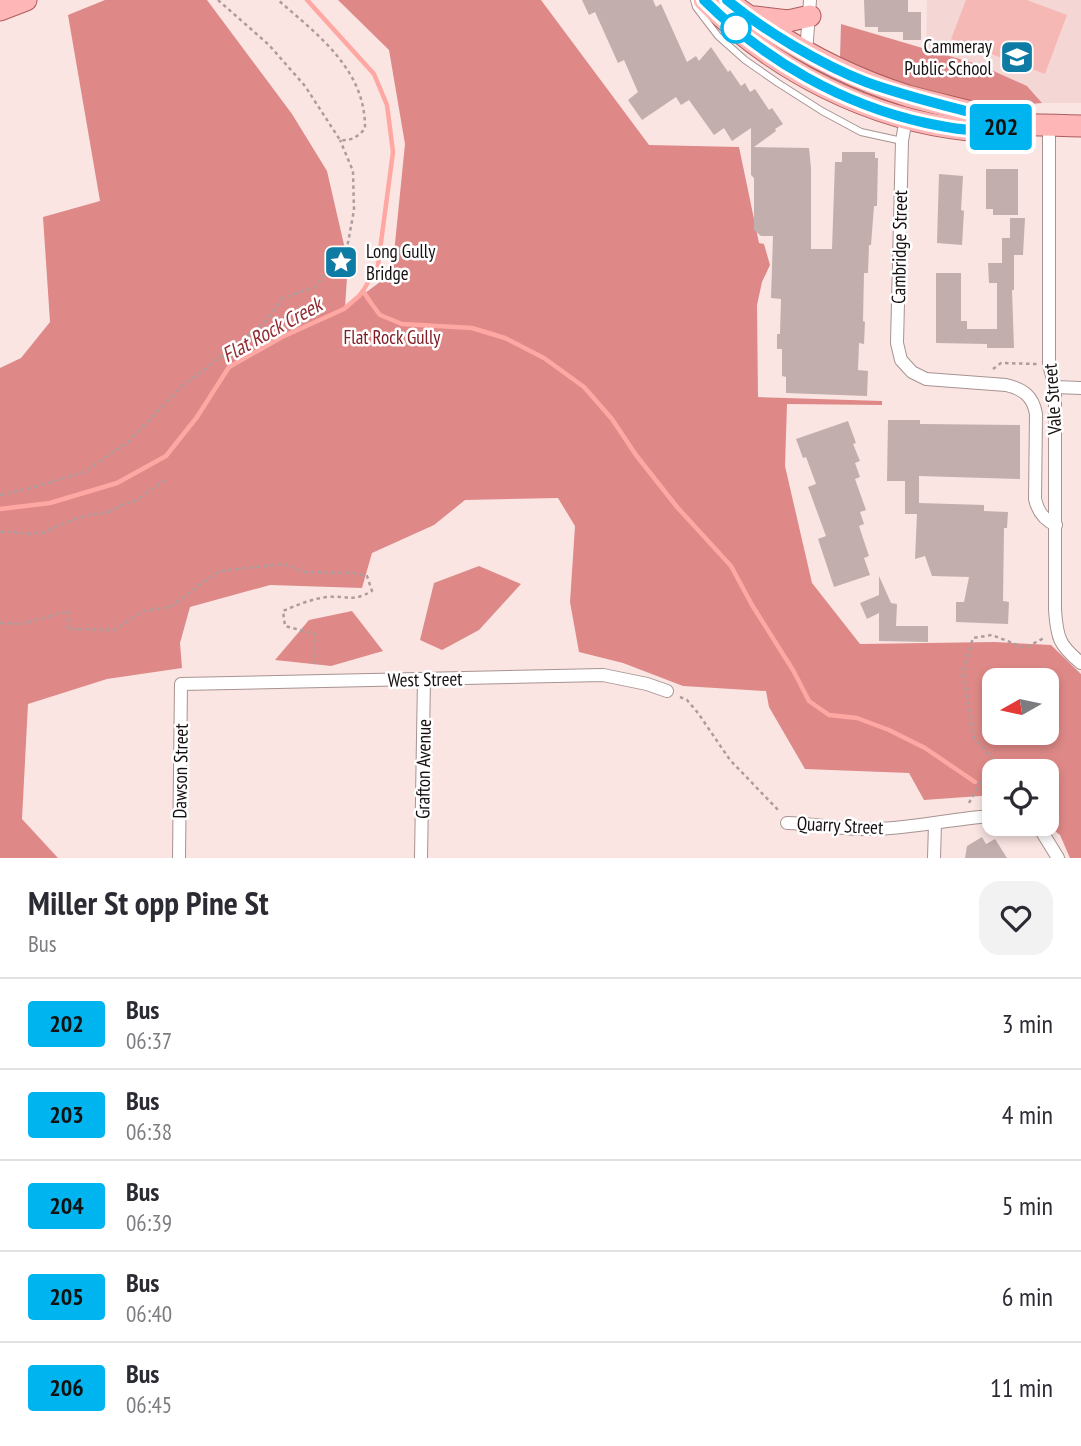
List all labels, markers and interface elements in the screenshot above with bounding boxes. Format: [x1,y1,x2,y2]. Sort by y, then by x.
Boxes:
unlabelled marker [721,13,751,43]
place label: Cammeray Public School [904,34,993,80]
school or university icon: Cammeray Public School [998,38,1036,76]
line badge: 202 [961,104,1041,150]
text: 202 [984,111,1018,142]
street label: Cambridge Street [886,189,912,304]
place label: Long Gully Bridge [366,239,436,285]
place icon: Long Gully Bridge [322,243,360,281]
water label: Flat Rock Creek [217,290,329,368]
park label: Flat Rock Gully [343,325,441,349]
street label: Vale Street [1037,362,1067,436]
street label: West Street [387,666,463,692]
north arrow [982,668,1059,746]
map controls [982,668,1059,836]
street label: Grafton Avenue [410,719,436,819]
street label: Dawson Street [167,722,193,819]
button: locate [982,759,1059,836]
street label: Quarry Street [796,811,885,839]
text: Miller St opp Pine St [28,881,269,924]
button: heart [979,881,1053,955]
text: Bus [28,929,57,958]
text: Bus [126,993,159,1026]
text: 3 min [1002,1007,1053,1040]
text: 202 [49,1008,84,1039]
text: 06:37 [126,1026,172,1055]
text: Bus [126,1084,159,1117]
text: 4 min [1002,1098,1053,1131]
text: 203 [49,1099,84,1130]
text: 06:38 [126,1117,172,1146]
text: Bus [126,1175,159,1208]
text: 5 min [1002,1189,1053,1222]
text: 204 [49,1190,84,1221]
text: 06:39 [126,1208,172,1237]
text: Bus [126,1266,159,1299]
text: 6 min [1002,1280,1053,1313]
text: 205 [49,1281,84,1312]
text: 06:40 [126,1299,172,1328]
text: Bus [126,1357,159,1390]
text: 11 min [990,1371,1053,1404]
text: 206 [49,1372,84,1403]
text: 06:45 [126,1390,172,1419]

